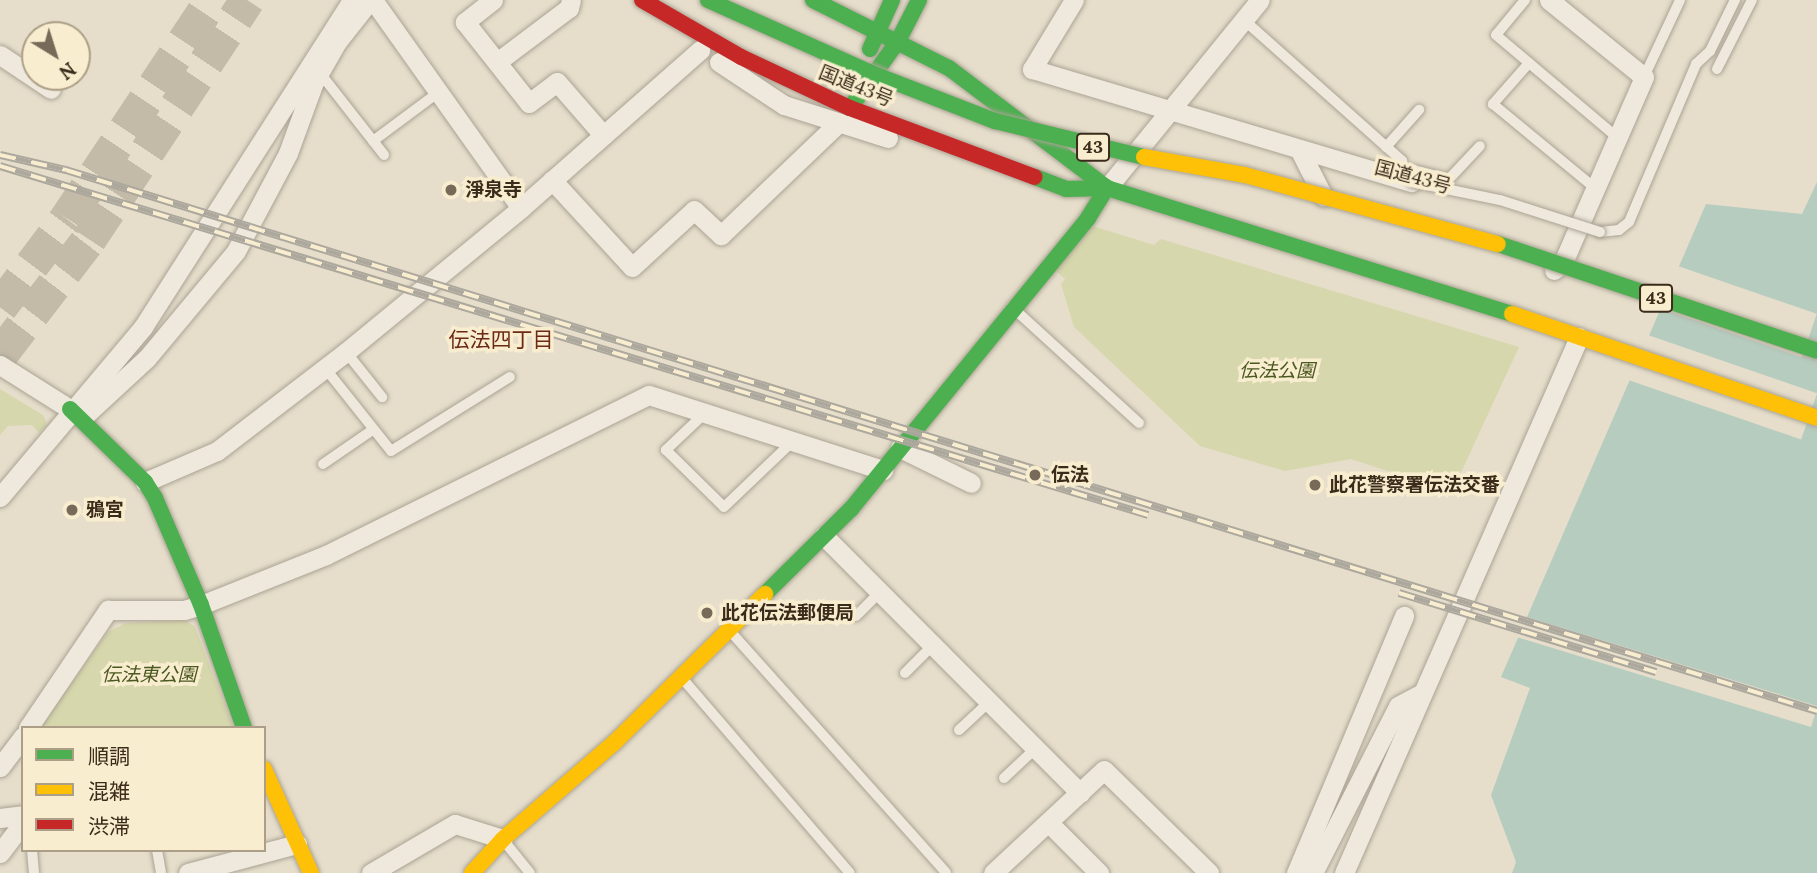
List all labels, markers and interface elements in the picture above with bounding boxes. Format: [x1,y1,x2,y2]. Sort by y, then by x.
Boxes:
north arrow [21,21,91,91]
text: N [55,57,81,85]
street label: 国道43号 [816,61,896,111]
road number: 43 [1076,132,1110,162]
street label: 国道43号 [1372,156,1454,198]
place label: 淨泉寺 [465,179,522,201]
marker: 淨泉寺 [443,182,459,198]
road number: 43 [1638,284,1674,312]
district label: 伝法四丁目 [449,327,553,353]
park label: 伝法公園 [1239,360,1315,382]
place label: 伝法 [1051,464,1089,486]
marker: 伝法 [1025,465,1045,485]
place label: 此花警察署伝法交番 [1329,474,1500,496]
marker: 此花警察署伝法交番 [1307,477,1323,493]
place label: 鴉宮 [86,499,124,521]
marker: 鴉宮 [64,502,80,518]
place label: 此花伝法郵便局 [721,602,854,624]
marker: 此花伝法郵便局 [699,605,715,621]
park label: 伝法東公園 [102,664,196,686]
legend [21,726,266,852]
text: 順調 [88,743,130,770]
text: 混雑 [88,778,130,805]
text: 渋滞 [88,813,130,840]

